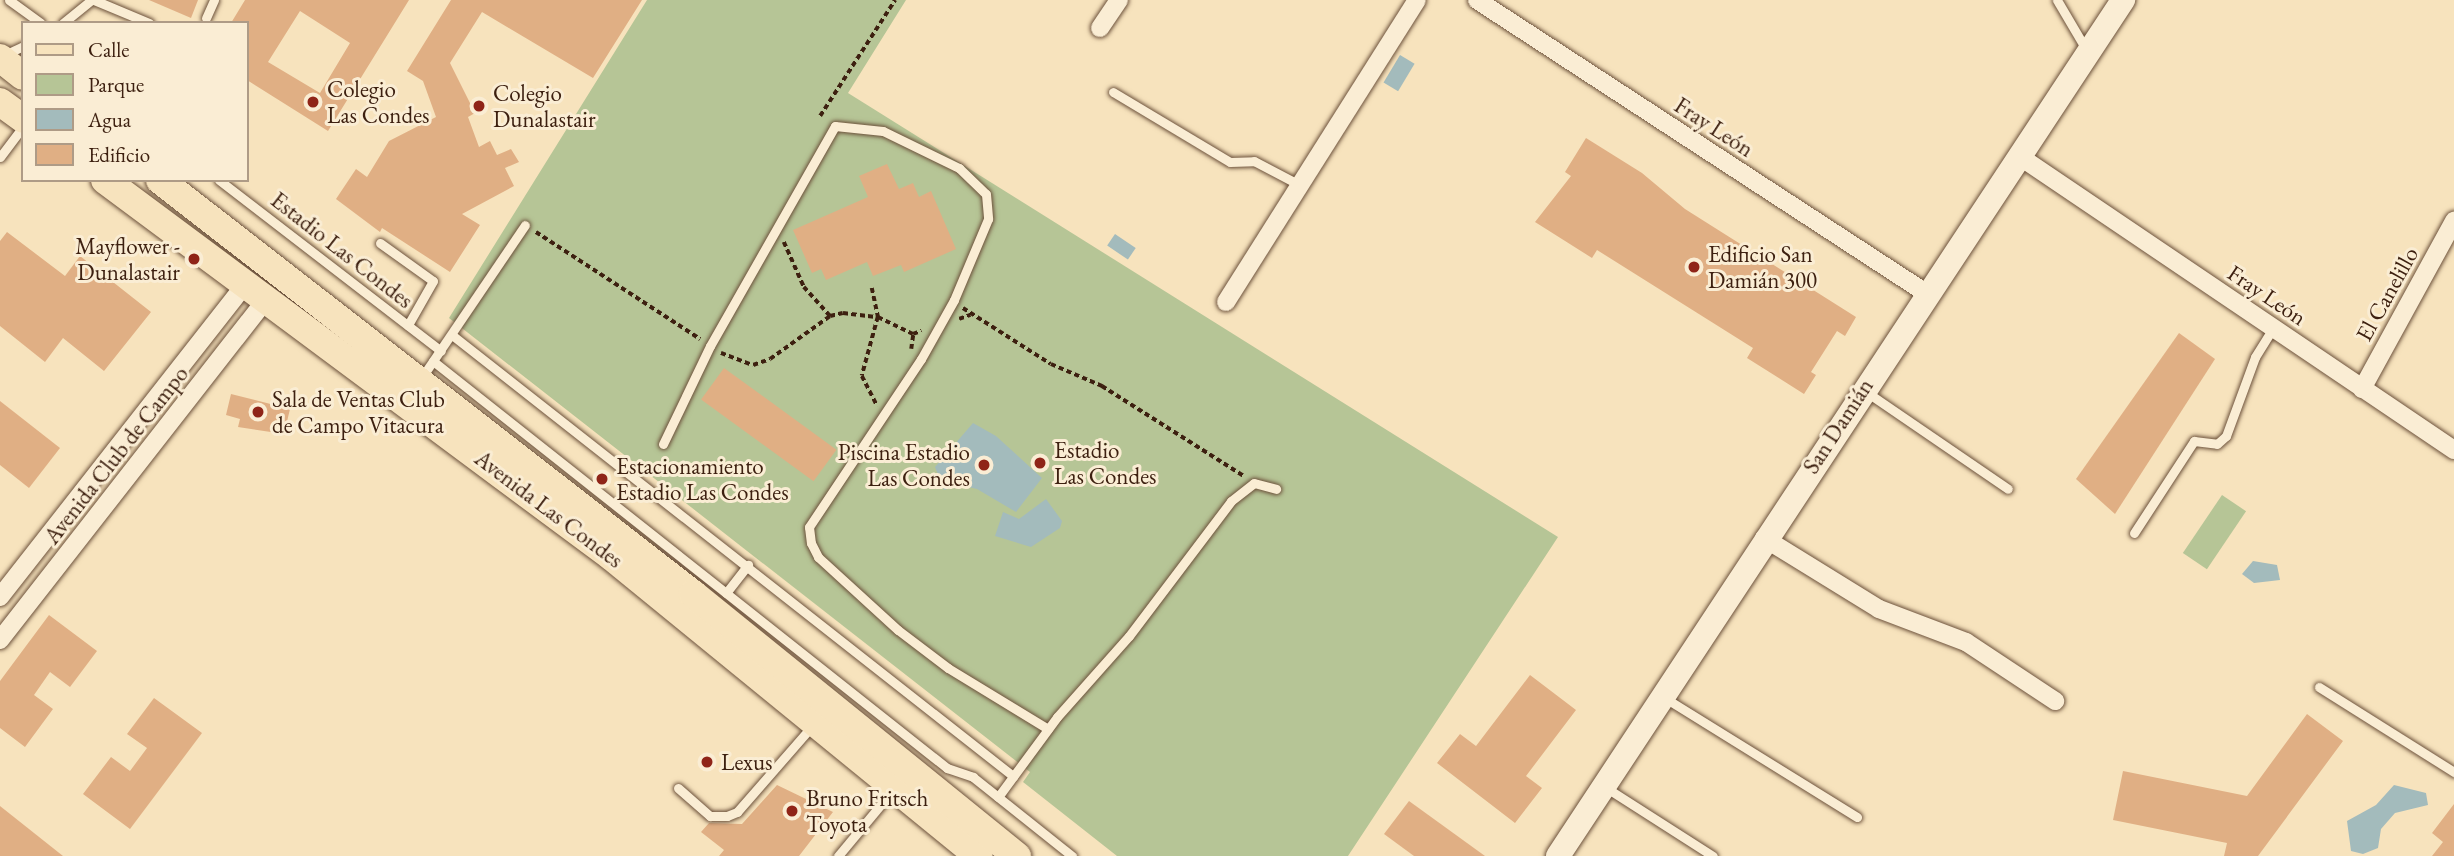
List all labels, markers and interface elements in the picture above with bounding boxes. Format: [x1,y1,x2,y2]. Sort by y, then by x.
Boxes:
legend [21,21,248,182]
text: Calle [88,36,130,63]
text: Parque [88,71,144,98]
place label: Colegio Las Condes [327,75,430,129]
place label: Colegio Dunalastair [493,79,596,133]
street label: Fray León [1669,91,1759,163]
marker: Colegio Las Condes [305,94,321,110]
marker: Colegio Dunalastair [471,98,487,114]
text: Agua [88,106,131,133]
text: Edificio [88,141,150,168]
street label: Estadio Las Condes [266,186,418,314]
place label: Mayflower - Dunalastair [75,232,180,286]
place label: Edificio San Damián 300 [1708,240,1817,294]
street label: El Canelillo [2350,242,2424,346]
marker: Mayflower - Dunalastair [186,251,202,267]
marker: Edificio San Damián 300 [1686,259,1702,275]
street label: Fray León [2222,259,2312,331]
street label: Avenida Club de Campo [38,360,194,550]
street label: San Damián [1797,373,1879,479]
place label: Sala de Ventas Club de Campo Vitacura [272,385,445,439]
marker: Sala de Ventas Club de Campo Vitacura [250,404,266,420]
place label: Estadio Las Condes [1054,436,1157,490]
place label: Piscina Estadio Las Condes [838,438,970,492]
street label: Avenida Las Condes [469,444,629,574]
place label: Estacionamiento Estadio Las Condes [616,452,789,506]
marker: Estadio Las Condes [1032,455,1048,471]
marker: Piscina Estadio Las Condes [976,457,992,473]
marker: Estacionamiento Estadio Las Condes [594,471,610,487]
place label: Lexus [721,748,772,776]
marker: Lexus [699,754,715,770]
place label: Bruno Fritsch Toyota [806,784,928,838]
marker: Bruno Fritsch Toyota [784,803,800,819]

